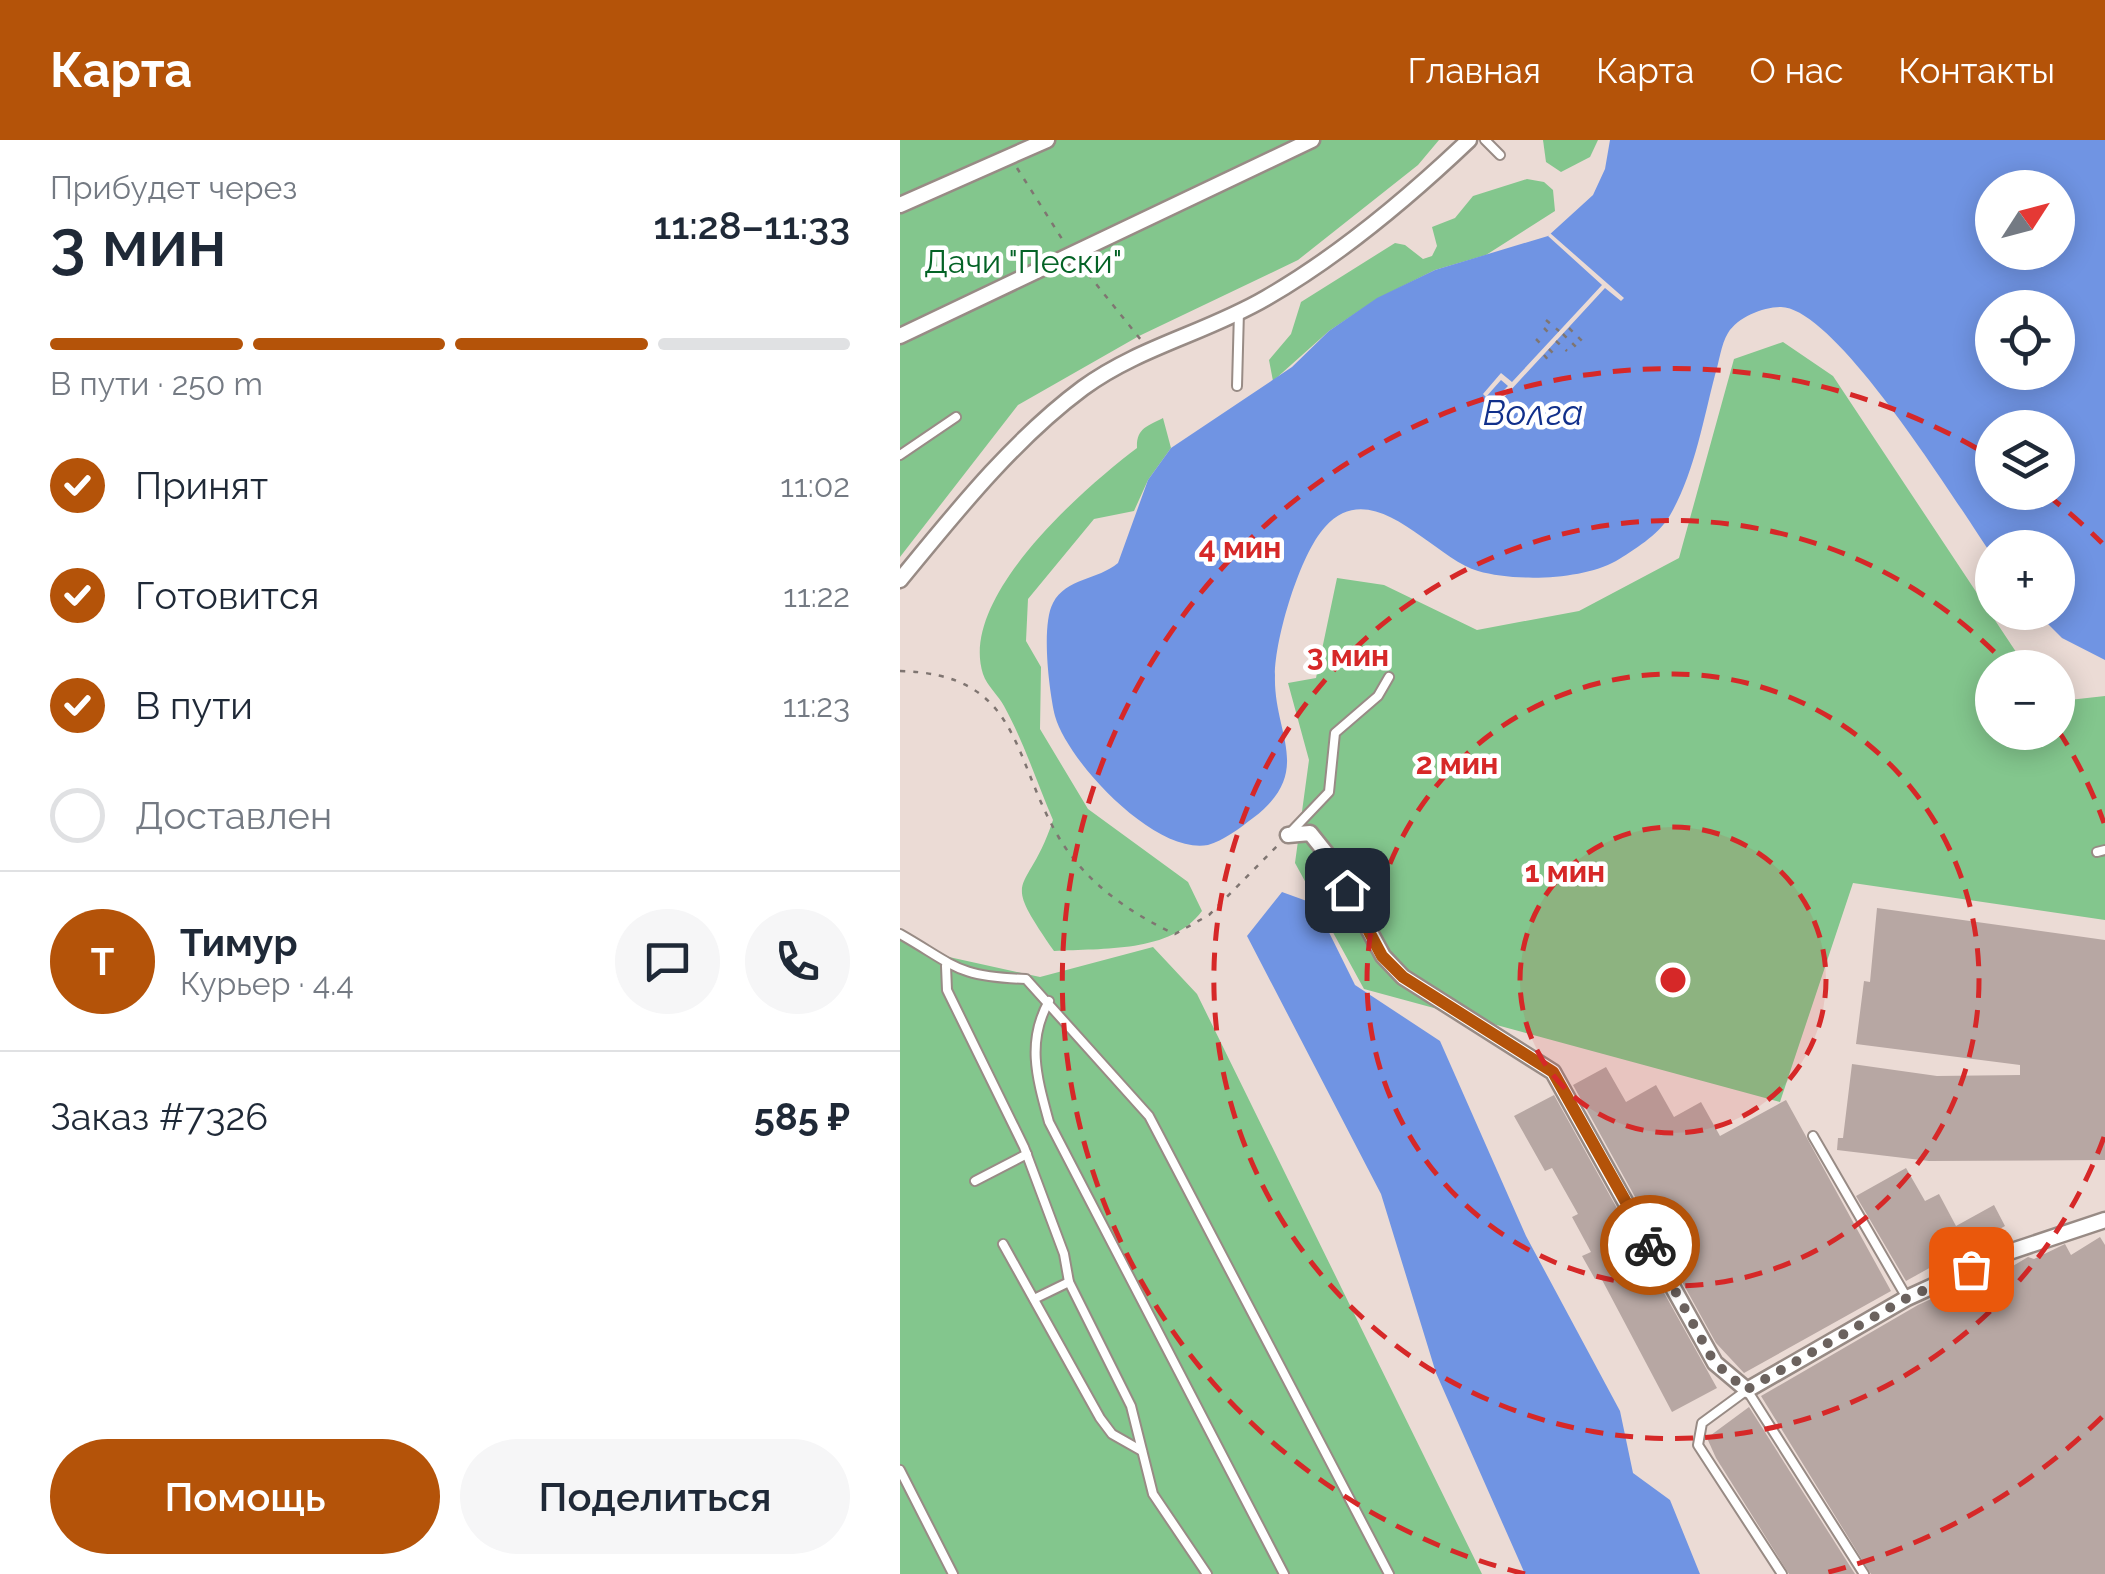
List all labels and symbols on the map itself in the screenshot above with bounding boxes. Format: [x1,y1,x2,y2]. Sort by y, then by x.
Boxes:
north arrow [1975,170,2075,270]
park label: Дачи "Пески" [924,243,1122,280]
water label: Волга [1483,392,1583,433]
text: 4 мин [1199,530,1281,565]
text: 3 мин [1307,638,1389,673]
text: 2 мин [1416,746,1498,781]
pin [1305,848,1390,933]
text: 1 мин [1525,854,1605,889]
centre of rings [1655,962,1691,998]
courier [1600,1195,1700,1295]
pin [1929,1227,2014,1312]

